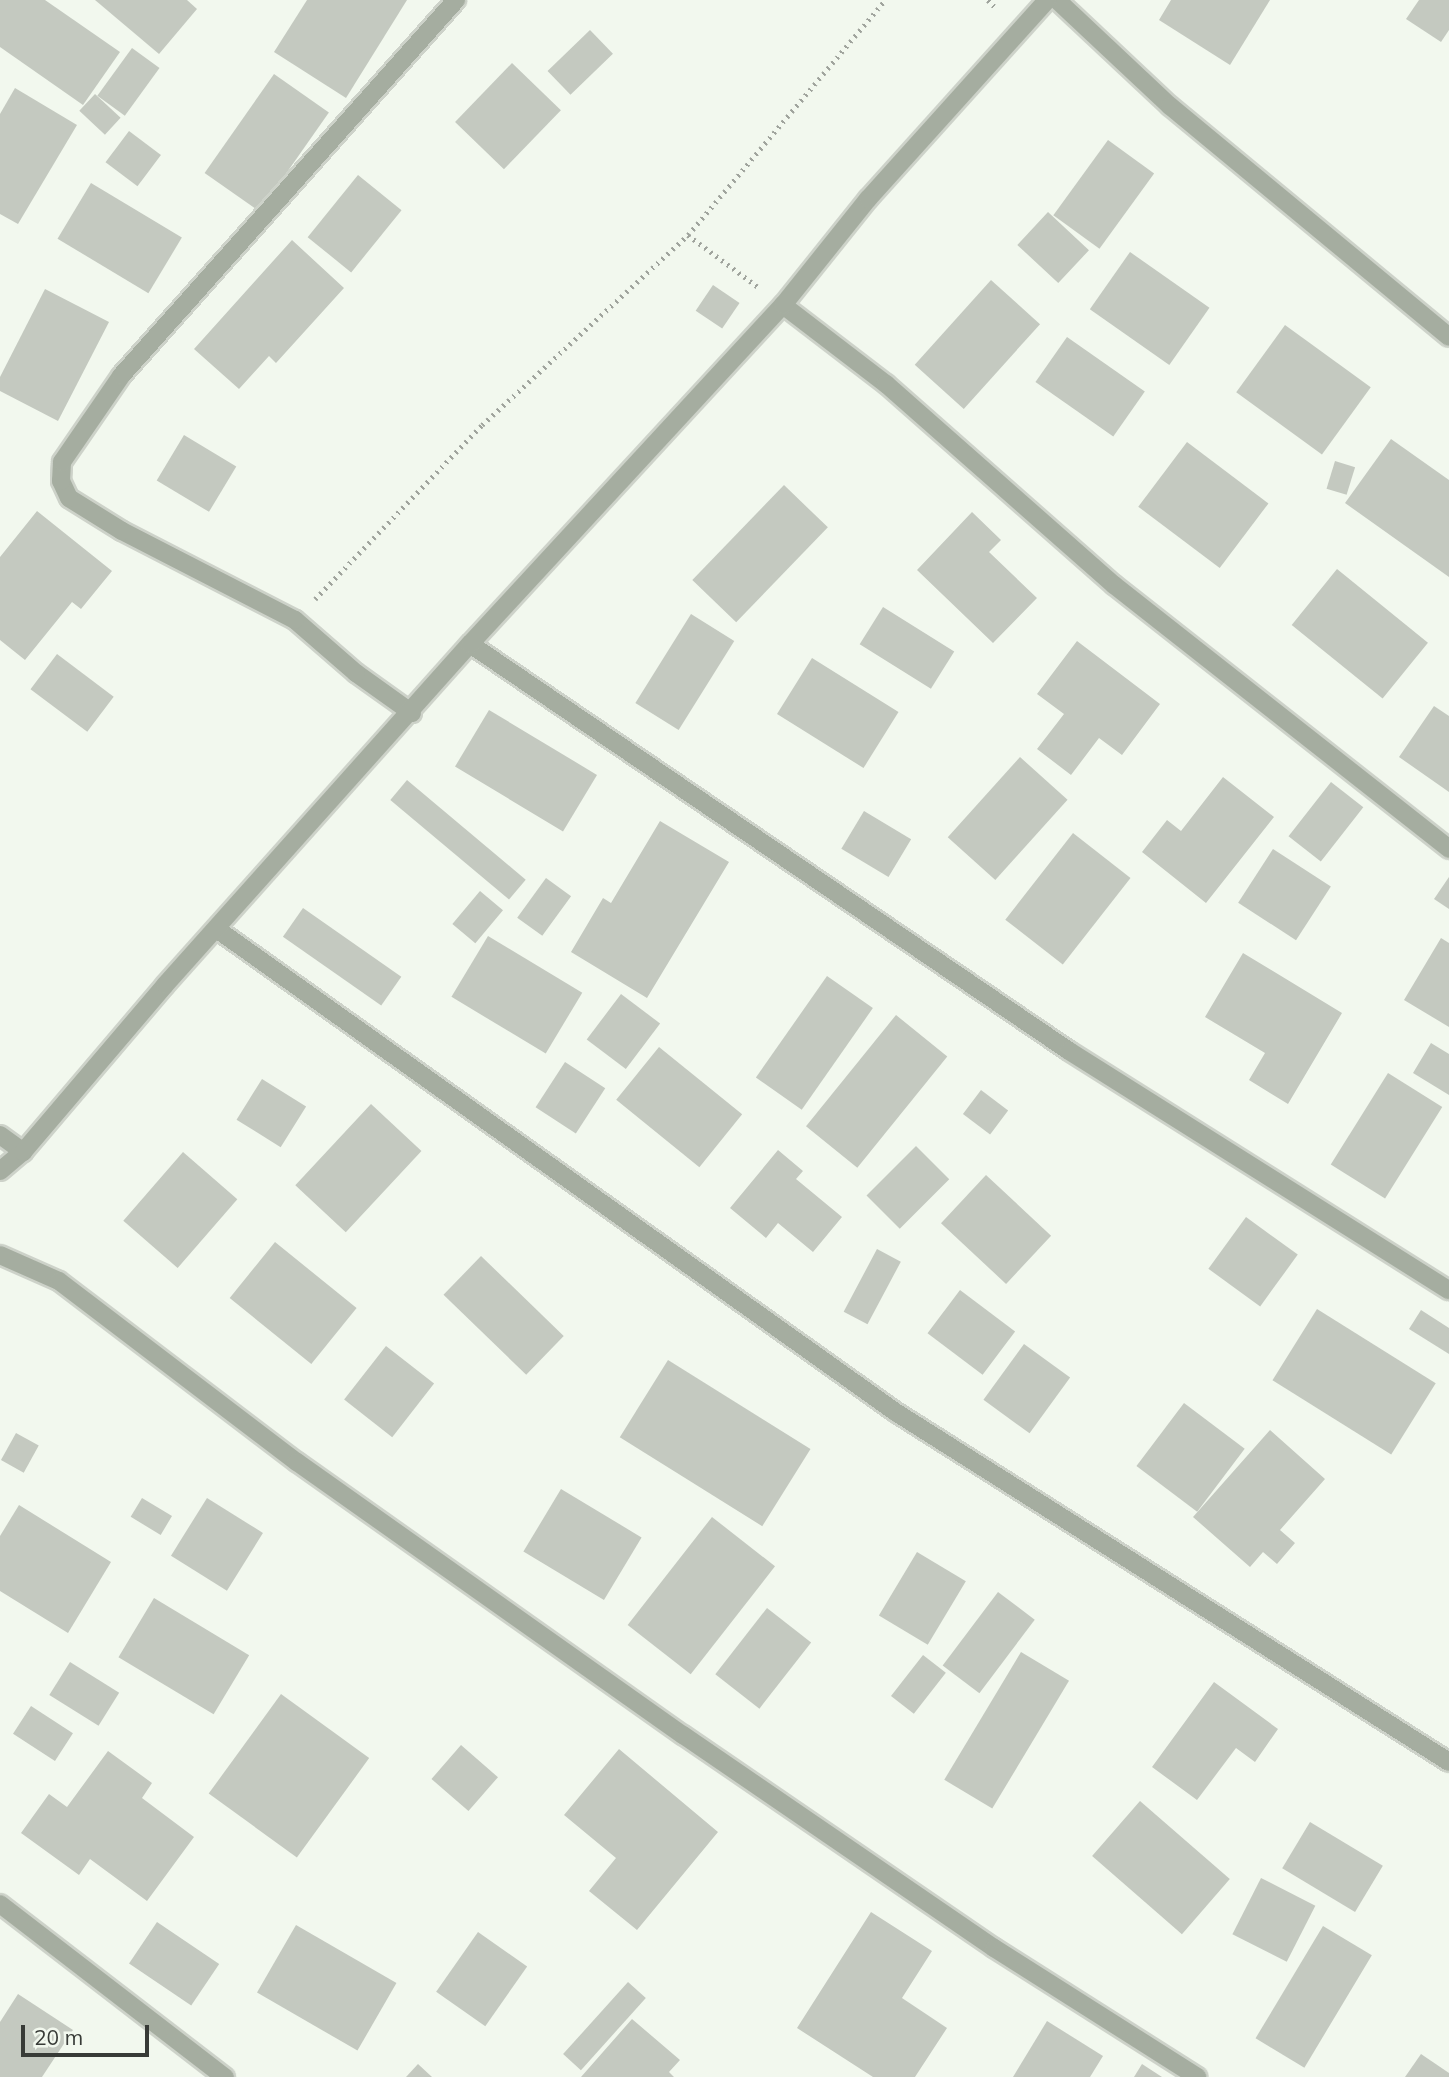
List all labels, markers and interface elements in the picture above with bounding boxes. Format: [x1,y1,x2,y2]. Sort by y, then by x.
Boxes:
scale bar [24,2010,152,2054]
text: 20 m [34,2024,83,2050]

